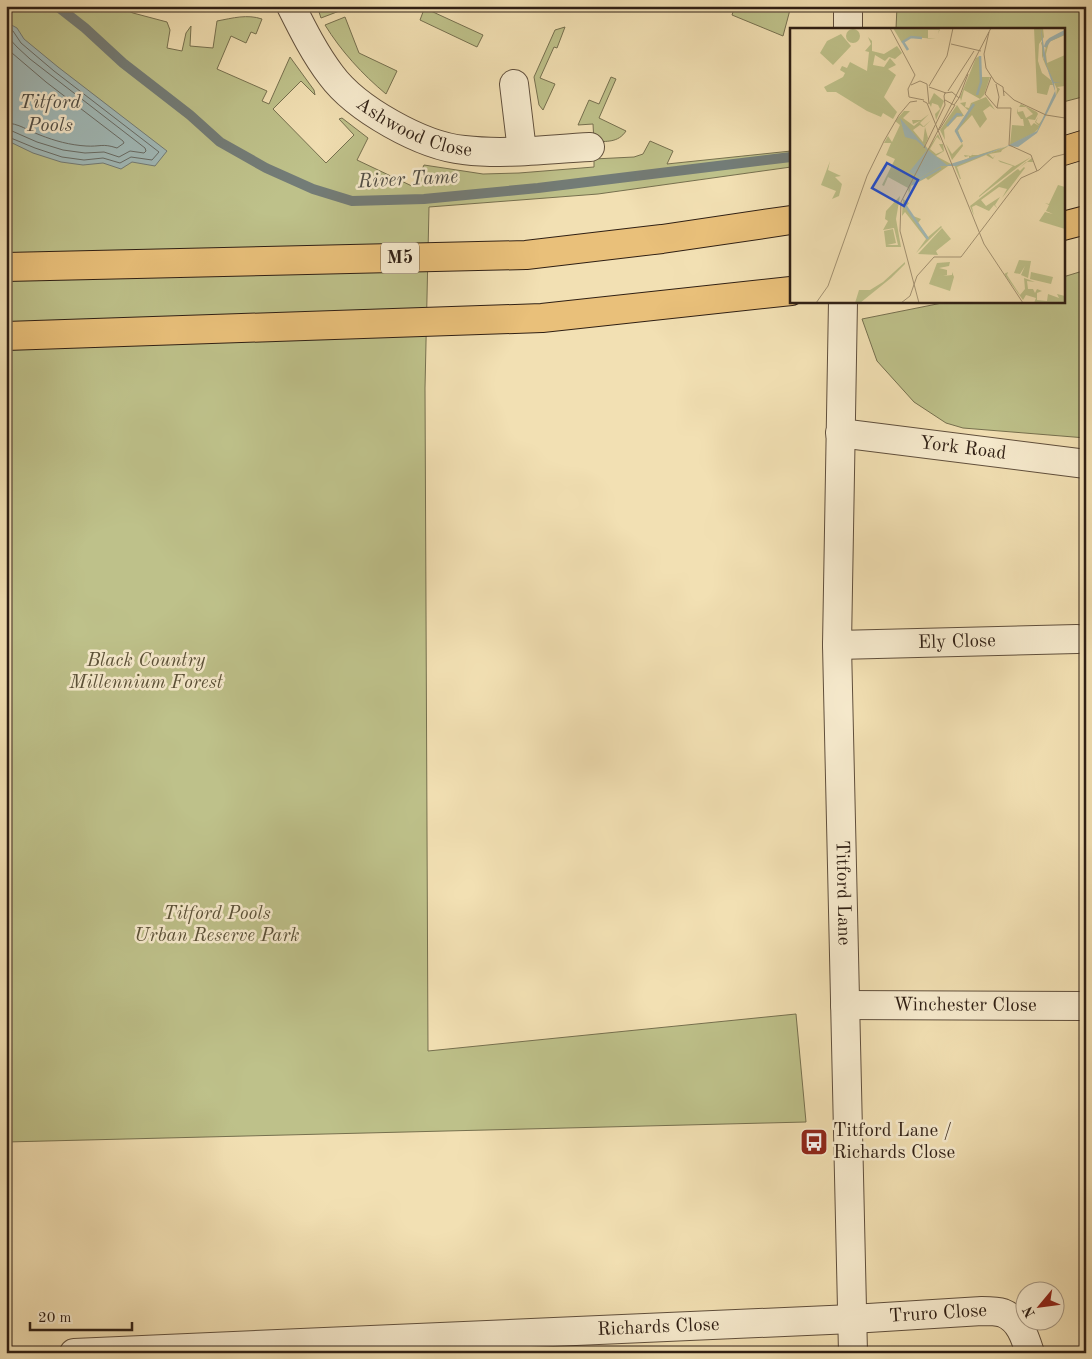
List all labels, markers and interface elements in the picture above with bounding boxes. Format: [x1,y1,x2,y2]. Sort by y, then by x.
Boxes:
inset map [790,28,1064,302]
water label: Titford Pools [19,93,81,136]
street label: Ashwood Close [352,94,473,160]
water label: River Tame [356,167,459,193]
road number: M5 [381,242,419,274]
street label: York Road [919,434,1008,463]
street label: Ely Close [918,632,996,652]
park label: Black Country Millennium Forest [68,652,224,693]
street label: Titford Lane [832,840,853,946]
park label: Titford Pools Urban Reserve Park [134,905,300,946]
street label: Winchester Close [893,996,1037,1015]
place label: Titford Lane / Richards Close [833,1122,955,1163]
bus stop icon: Titford Lane / Richards Close [799,1127,829,1157]
north arrow [1014,1282,1064,1332]
scale bar [30,1299,132,1331]
street label: Truro Close [888,1301,987,1326]
text: N [1021,1303,1038,1320]
text: 20 m [38,1311,72,1326]
street label: Richards Close [597,1315,720,1340]

